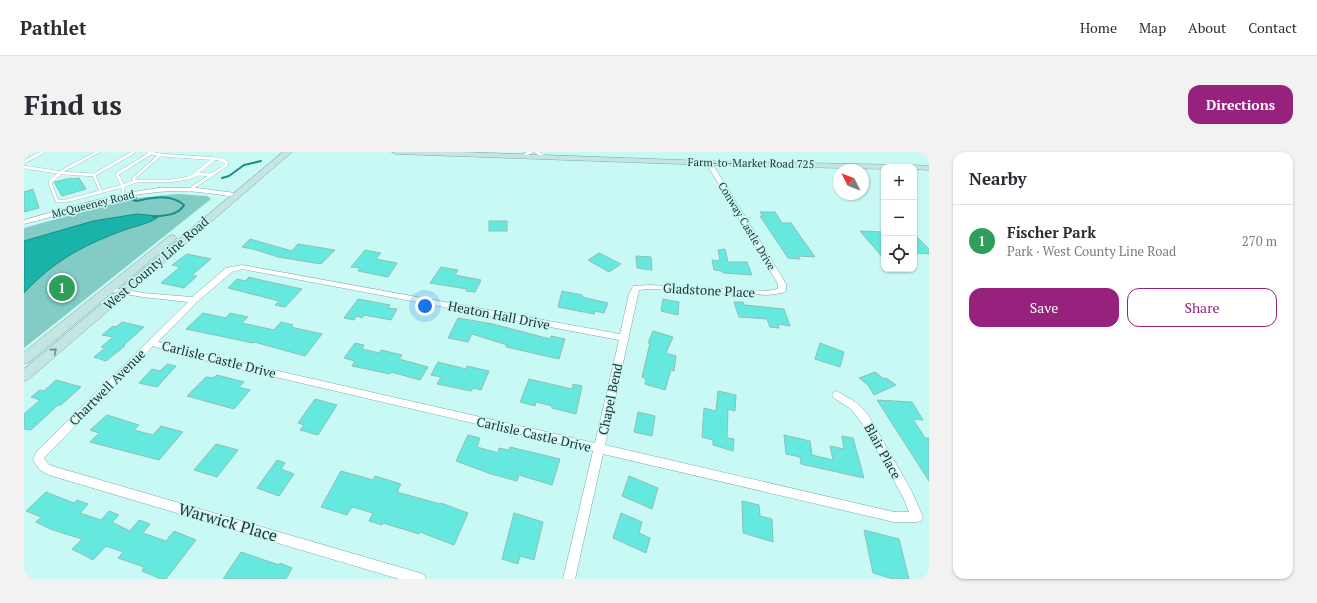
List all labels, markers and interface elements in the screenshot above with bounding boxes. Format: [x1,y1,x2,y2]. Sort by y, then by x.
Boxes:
text: Pathlet [20,15,86,40]
text: Home [1080,18,1117,37]
text: Map [1139,18,1166,37]
text: About [1188,18,1226,37]
text: Contact [1248,18,1297,37]
button: Directions [1188,85,1293,124]
text: Find us [24,86,122,123]
street label: Farm-to-Market Road 725 [688,155,815,171]
north arrow [833,164,869,200]
map controls [881,164,917,272]
button: + [881,164,917,200]
text: Nearby [969,167,1027,190]
street label: Conway Castle Drive [715,179,779,273]
street label: McQueeney Road [50,187,136,221]
button: − [881,200,917,236]
street label: West County Line Road [100,212,212,314]
text: Fischer Park [1007,222,1096,242]
text: 1 [978,232,986,250]
text: 270 m [1242,232,1277,250]
button: locate [881,236,917,272]
text: Park · West County Line Road [1007,242,1176,260]
pin: 1 [49,273,75,303]
street label: Gladstone Place [662,279,756,301]
button: Save [969,288,1119,327]
button: Share [1127,288,1277,327]
your location [415,296,435,316]
street label: Heaton Hall Drive [446,296,552,334]
street label: Carlisle Castle Drive [160,336,278,382]
street label: Chartwell Avenue [65,345,149,429]
one-way arrow [49,348,56,355]
street label: Chapel Bend [594,361,626,437]
street label: Carlisle Castle Drive [475,412,593,456]
street label: Blair Place [860,420,906,482]
street label: Warwick Place [176,497,280,547]

